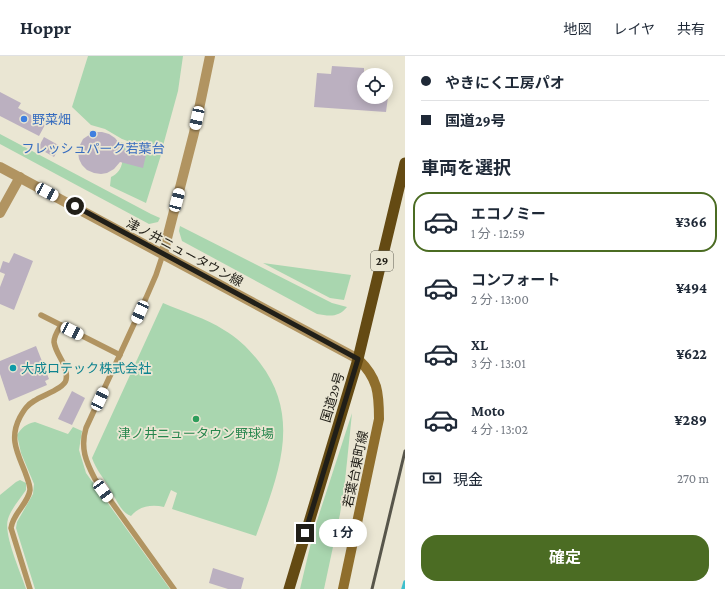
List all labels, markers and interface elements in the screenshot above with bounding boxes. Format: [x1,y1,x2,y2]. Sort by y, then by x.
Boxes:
text: Hoppr [20,17,71,38]
text: 地図 [563,21,591,37]
text: レイヤ [613,21,655,37]
text: 共有 [677,21,705,37]
map controls [357,68,393,104]
button: locate [357,68,393,104]
text: やきにく工房パオ [445,75,565,91]
car [189,105,205,131]
place label: 野菜畑 [32,112,71,127]
text: 国道29号 [445,113,506,129]
marker: 野菜畑 [19,114,29,124]
marker: フレッシュパーク若葉台 [88,129,98,139]
place label: フレッシュパーク若葉台 [21,141,165,156]
text: 車両を選択 [421,158,511,178]
car [34,181,60,203]
car [168,187,186,213]
route start [66,197,84,215]
icon: car [423,204,459,240]
text: エコノミー [471,206,546,222]
text: ¥366 [675,214,707,230]
street label: 津ノ井ニュータウン線 [124,215,246,290]
text: 1 分 · 12:59 [471,226,525,241]
road number: 29 [371,251,393,271]
icon: car [423,270,459,306]
text: コンフォート [471,272,561,288]
text: ¥494 [676,280,707,296]
text: 2 分 · 13:00 [471,292,529,307]
car [130,299,150,325]
car [59,320,85,342]
icon: car [423,336,459,372]
text: XL [471,337,488,353]
text: ¥622 [676,346,707,362]
text: 3 分 · 13:01 [471,356,526,371]
place label: 大成ロテック株式会社 [21,361,151,376]
marker: 大成ロテック株式会社 [8,363,18,373]
street label: 国道29号 [318,370,347,424]
car [89,386,111,412]
icon: car [423,402,459,438]
text: Moto [471,403,505,419]
text: ¥289 [674,412,707,428]
marker: 津ノ井ニュータウン野球場 [191,414,201,424]
text: 4 分 · 13:02 [471,422,528,437]
place label: 津ノ井ニュータウン野球場 [118,426,274,441]
street label: 若葉台東町線 [340,429,371,509]
icon: cash [421,467,443,489]
text: 270 m [677,471,709,486]
text: 現金 [453,472,483,488]
car [91,478,115,504]
callout: 1 分 [319,519,367,547]
route end [296,524,314,542]
text: 1 分 [333,525,353,540]
button: 確定 [421,535,709,581]

